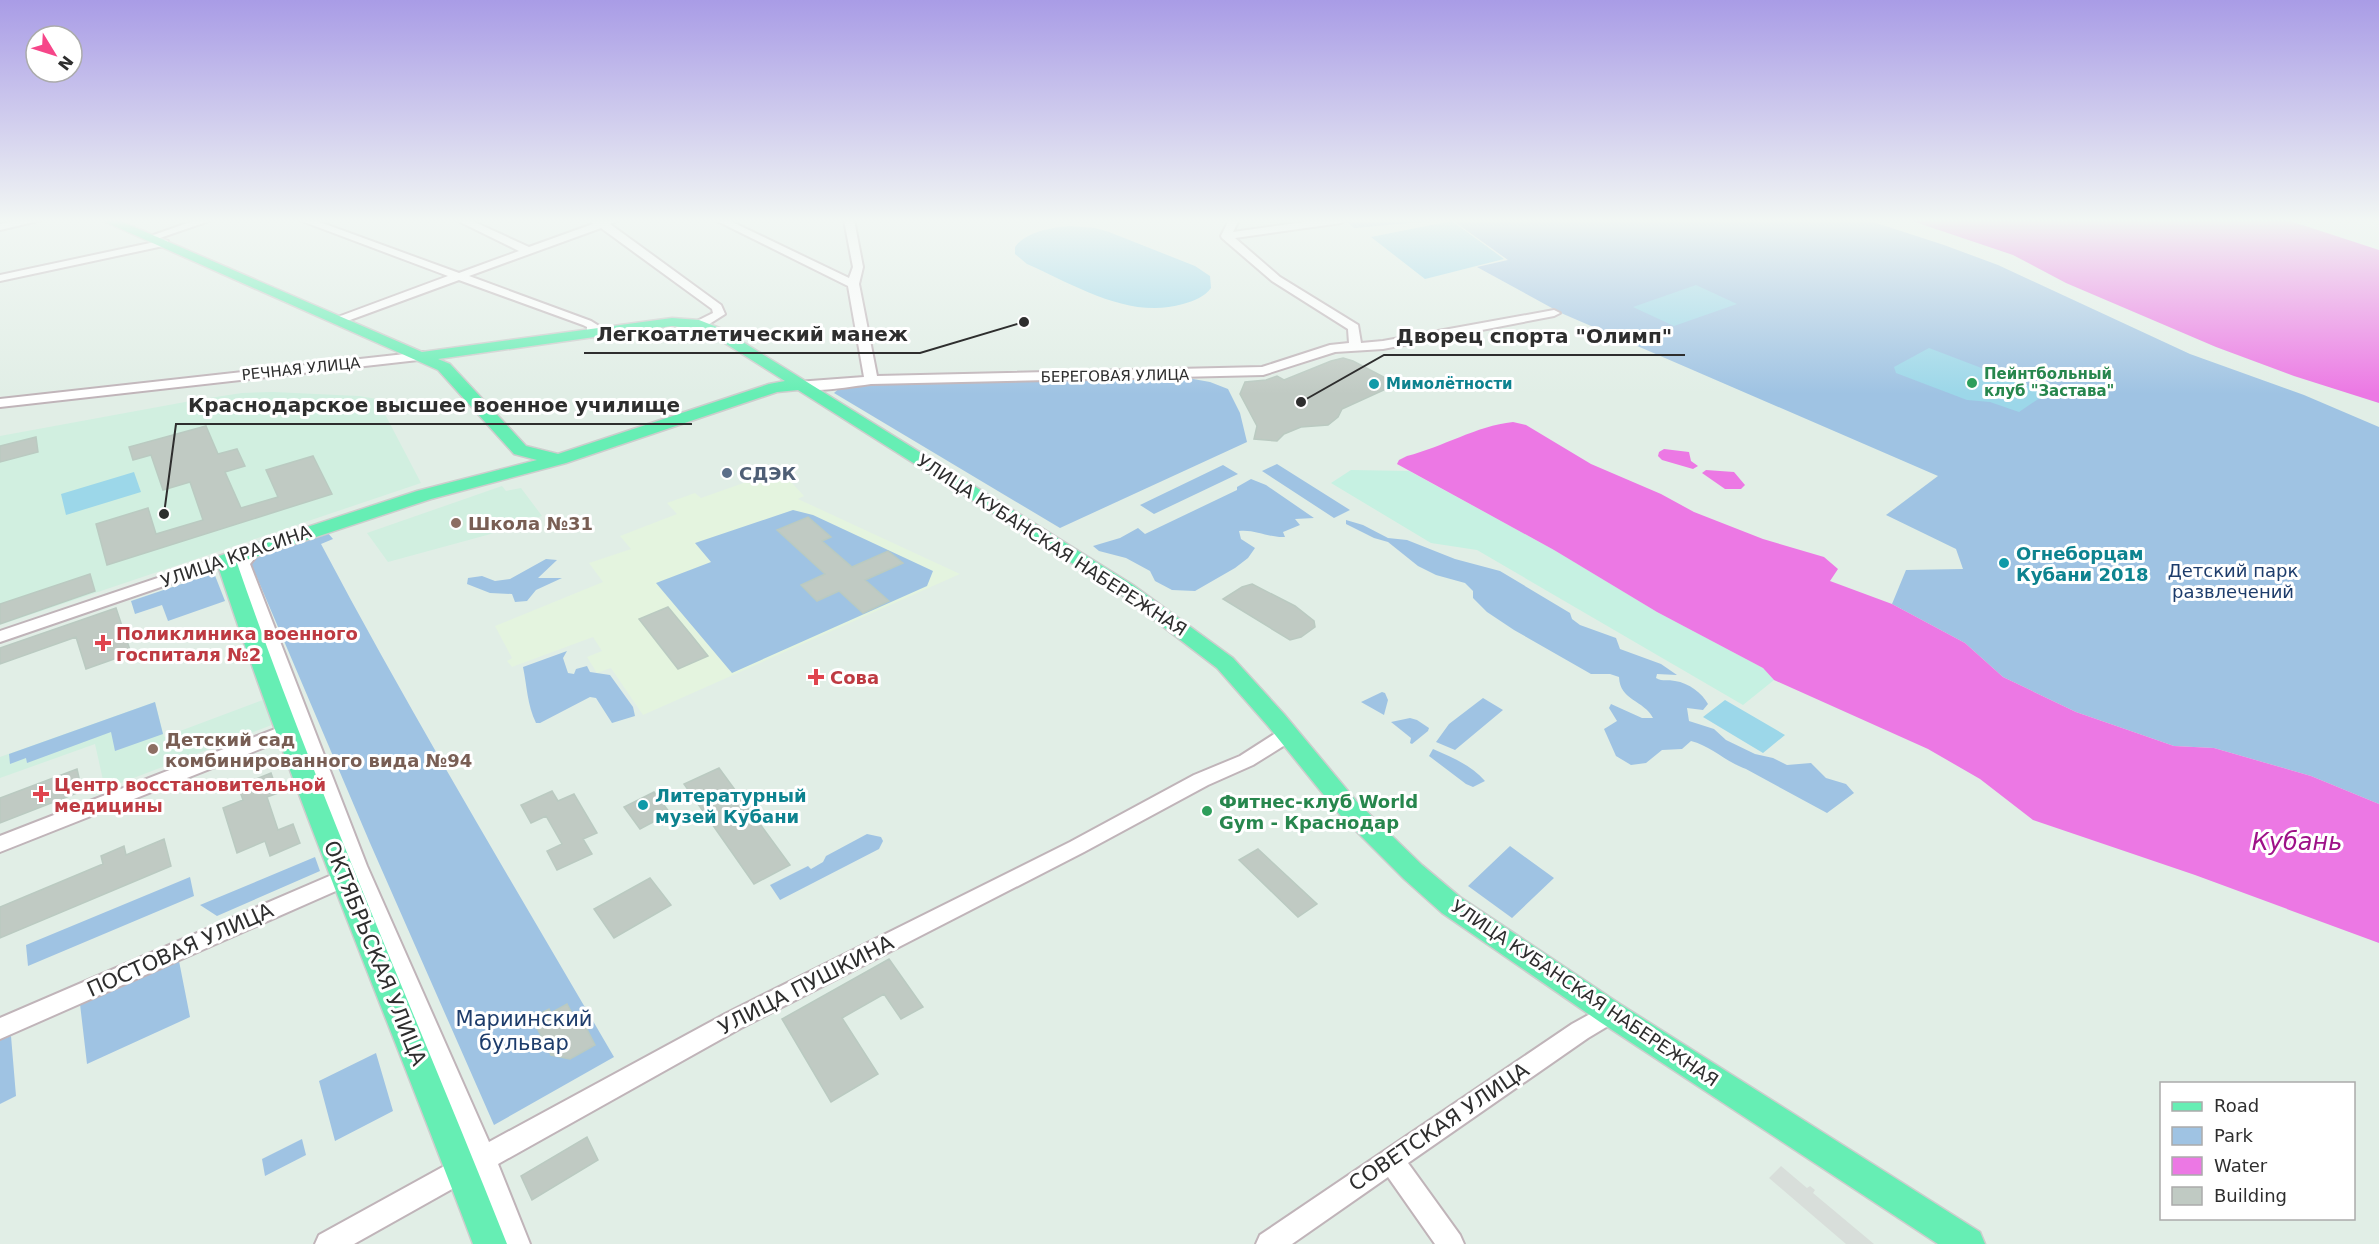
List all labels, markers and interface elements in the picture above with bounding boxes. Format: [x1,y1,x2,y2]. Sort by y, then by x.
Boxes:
north arrow [24,24,84,84]
text: N [54,52,77,74]
callout: Легкоатлетический манеж [584,315,920,353]
callout: Дворец спорта "Олимп" [1384,317,1685,355]
text: Легкоатлетический манеж [596,322,908,346]
text: Дворец спорта "Олимп" [1396,324,1672,348]
street label: РЕЧНАЯ УЛИЦА [241,354,362,384]
place label: Пейнтбольный клуб "Застава" [1984,365,2114,400]
street label: БЕРЕГОВАЯ УЛИЦА [1041,366,1190,386]
place label: Мимолётности [1386,375,1513,393]
marker: Пейнтбольный клуб "Застава" [1965,376,1979,390]
marker: Мимолётности [1367,377,1381,391]
callout: Краснодарское высшее военное училище [176,386,692,424]
text: Краснодарское высшее военное училище [188,393,680,417]
street label: УЛИЦА КУБАНСКАЯ НАБЕРЕЖНАЯ [913,450,1191,640]
place label: СДЭК [739,463,796,484]
marker: СДЭК [720,466,734,480]
place label: Школа №31 [468,513,593,534]
marker: Школа №31 [449,516,463,530]
street label: УЛИЦА КРАСИНА [158,520,315,592]
place label: Огнеборцам Кубани 2018 [2016,543,2149,585]
marker: Огнеборцам Кубани 2018 [1997,556,2011,570]
park label: Детский парк развлечений [2168,560,2298,602]
place label: Поликлиника военного госпиталя №2 [116,623,358,665]
marker: Поликлиника военного госпиталя №2 [94,634,112,652]
place label: Сова [830,667,879,688]
marker: Сова [807,668,825,686]
place label: Детский сад комбинированного вида №94 [165,729,472,771]
marker: Детский сад комбинированного вида №94 [146,742,160,756]
place label: Центр восстановительной медицины [54,774,326,816]
marker: Центр восстановительной медицины [32,785,50,803]
place label: Литературный музей Кубани [655,785,807,827]
place label: Фитнес-клуб World Gym - Краснодар [1219,791,1418,833]
marker: Литературный музей Кубани [636,798,650,812]
marker: Фитнес-клуб World Gym - Краснодар [1200,804,1214,818]
water label: Кубань [2252,828,2342,856]
street label: ОКТЯБРЬСКАЯ УЛИЦА [319,837,431,1070]
street label: УЛИЦА КУБАНСКАЯ НАБЕРЕЖНАЯ [1448,896,1722,1090]
street label: ПОСТОВАЯ УЛИЦА [83,898,277,1002]
street label: УЛИЦА ПУШКИНА [714,930,898,1040]
park label: Мариинский бульвар [456,1007,592,1055]
street label: СОВЕТСКАЯ УЛИЦА [1344,1057,1534,1196]
legend [2160,1082,2355,1220]
text: Road [2214,1095,2259,1116]
text: Park [2214,1125,2253,1146]
text: Water [2214,1155,2268,1176]
text: Building [2214,1185,2287,1206]

